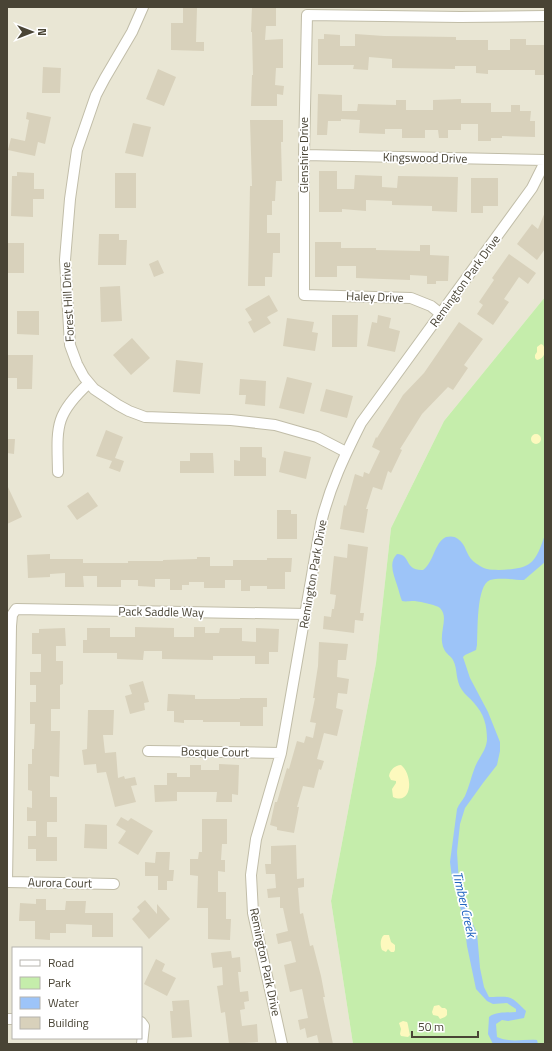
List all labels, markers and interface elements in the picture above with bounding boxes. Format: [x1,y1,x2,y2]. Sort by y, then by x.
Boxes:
north arrow [12,12,52,52]
text: N [34,28,50,36]
street label: Glenshire Drive [294,117,313,193]
street label: Kingswood Drive [383,147,467,168]
street label: Remington Park Drive [425,231,505,331]
street label: Forest Hill Drive [56,262,79,343]
street label: Haley Drive [346,286,404,307]
street label: Remington Park Drive [294,518,331,630]
street label: Pack Saddle Way [118,601,204,622]
street label: Bosque Court [181,741,250,762]
water label: Timber Creek [448,869,483,941]
street label: Aurora Court [28,872,93,893]
street label: Remington Park Drive [245,906,286,1018]
legend [12,947,142,1039]
text: Road [48,953,74,972]
text: Park [48,973,71,992]
text: Water [48,993,79,1012]
text: Building [48,1013,89,1032]
scale bar [412,1013,478,1039]
text: 50 m [418,1017,444,1036]

